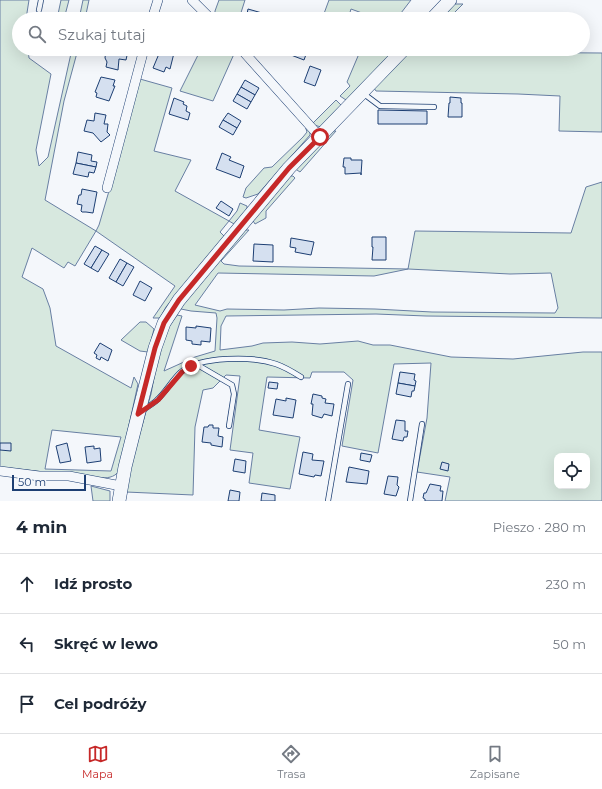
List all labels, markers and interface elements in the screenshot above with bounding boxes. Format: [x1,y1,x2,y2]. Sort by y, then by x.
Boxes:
search box [12,12,590,56]
icon: search [26,23,48,45]
text: Szukaj tutaj [58,25,146,44]
route start [311,128,329,146]
route end [182,357,200,375]
map controls [554,453,590,489]
button: locate [554,453,590,489]
scale bar [12,473,86,492]
text: 50 m [18,475,46,489]
text: 4 min [16,517,67,537]
text: Pieszo · 280 m [493,519,586,535]
icon: ahead [16,573,38,595]
text: Idź prosto [54,574,132,593]
text: 230 m [545,576,586,592]
icon: left [16,633,38,655]
text: Skręć w lewo [54,634,158,653]
text: 50 m [553,636,586,652]
icon: arrive [16,693,38,715]
text: Cel podróży [54,694,146,713]
tab: Mapa [82,743,113,781]
tab: Trasa [277,743,306,781]
tab: Zapisane [470,743,520,781]

